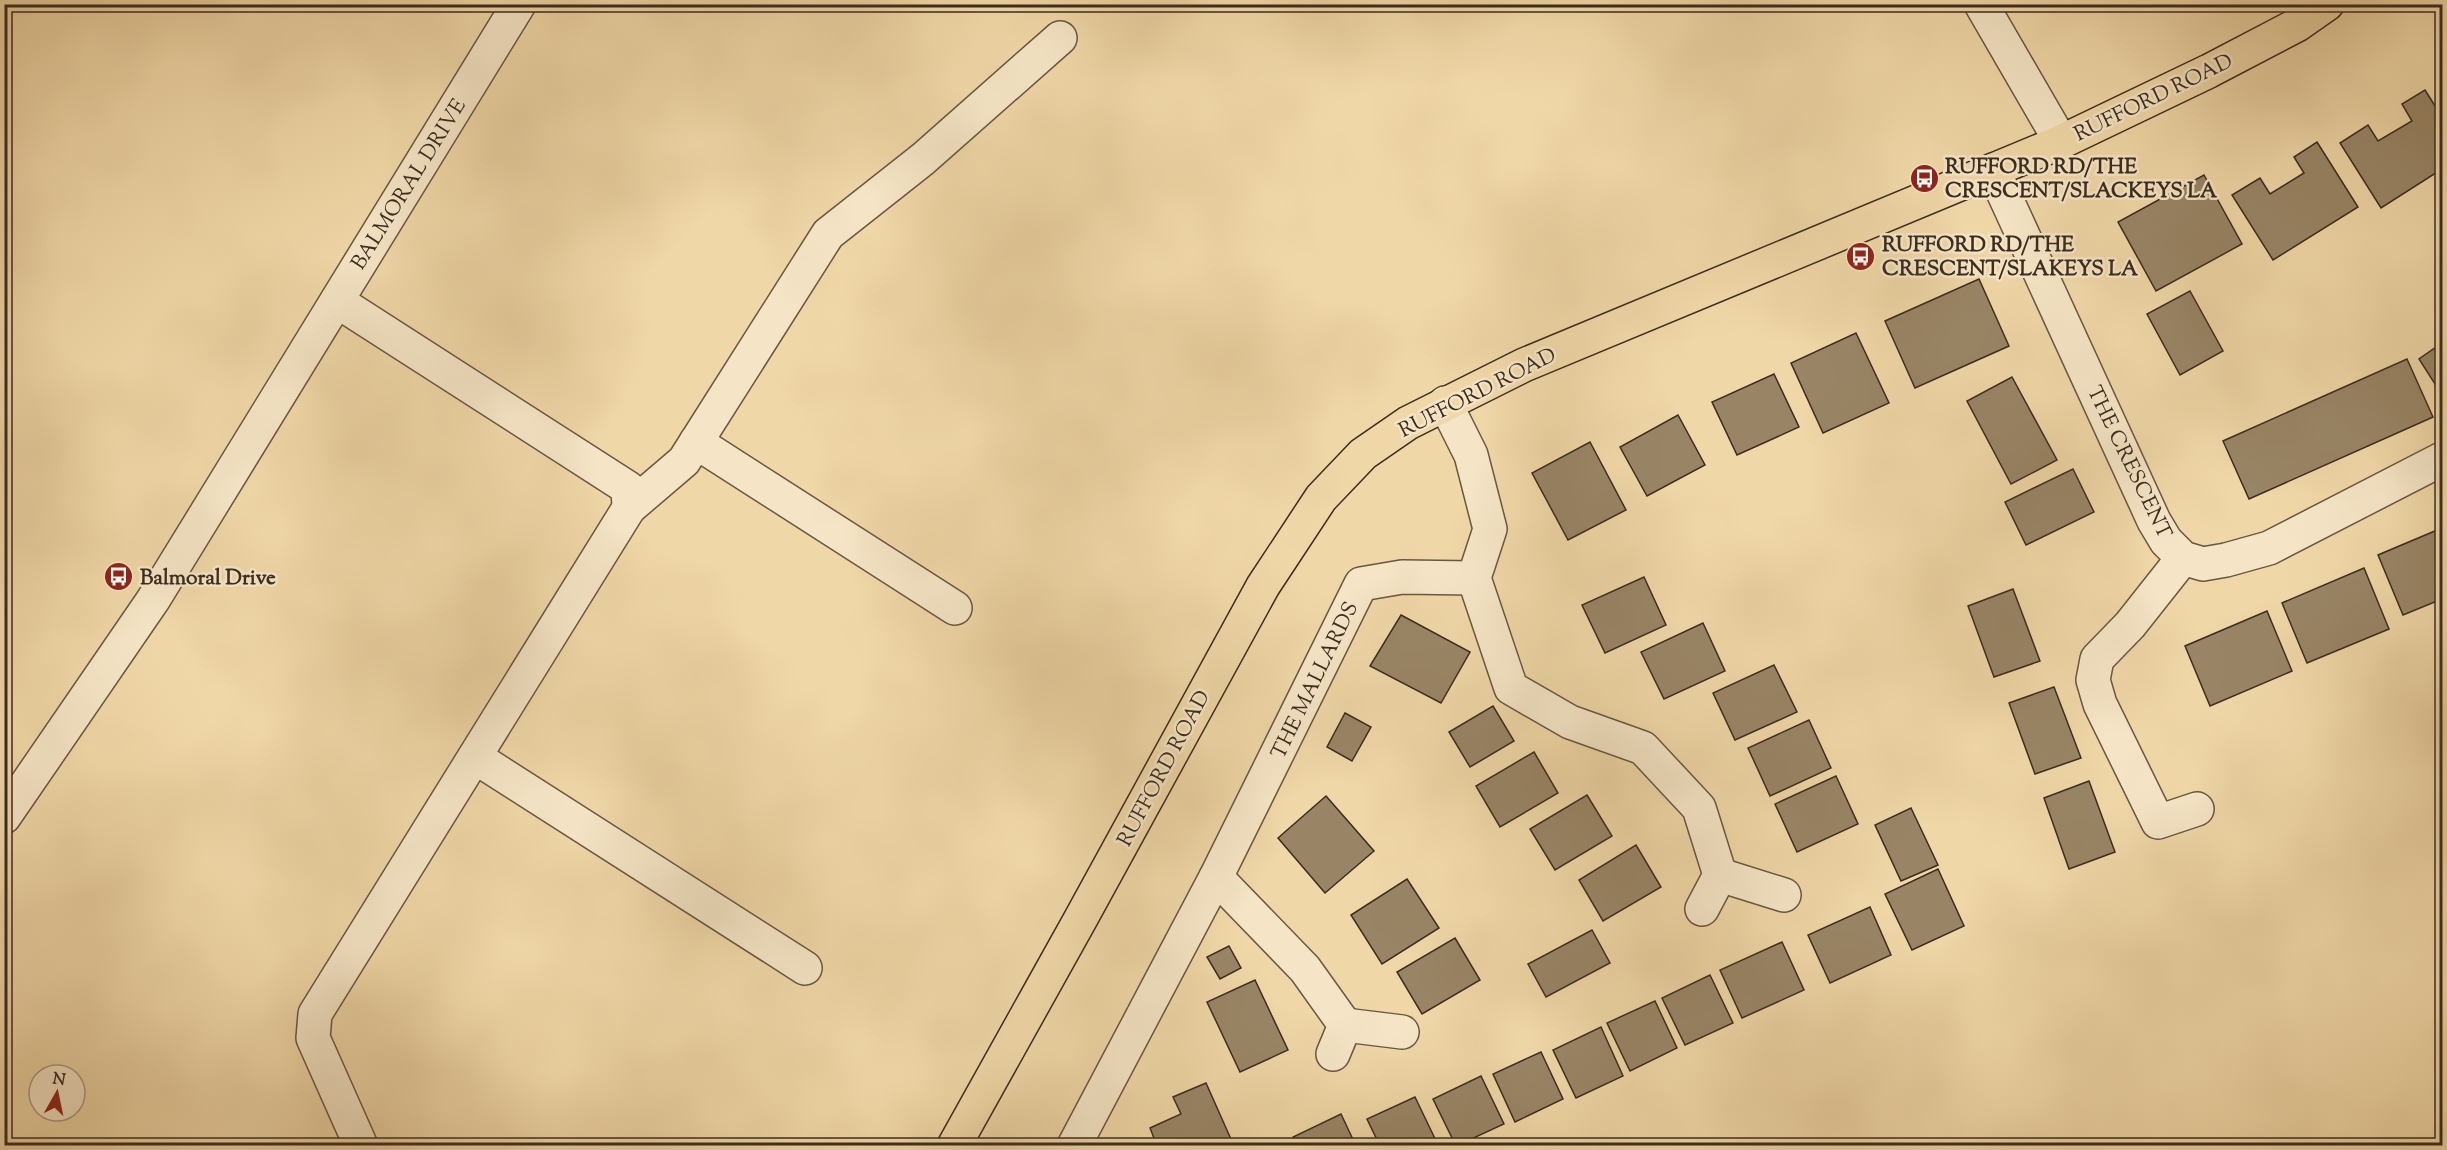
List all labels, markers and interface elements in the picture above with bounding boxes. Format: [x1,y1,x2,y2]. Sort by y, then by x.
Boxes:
street label: RUFFORD ROAD [2069,47,2238,150]
street label: BALMORAL DRIVE [345,93,475,276]
place label: RUFFORD RD/THE CRESCENT/SLACKEYS LA [1945,153,2218,207]
bus stop icon: RUFFORD RD/THE CRESCENT/SLACKEYS LA [1908,162,1940,194]
place label: RUFFORD RD/THE CRESCENT/SLAKEYS LA [1882,231,2139,285]
bus stop icon: RUFFORD RD/THE CRESCENT/SLAKEYS LA [1845,240,1877,272]
street label: RUFFORD ROAD [1394,341,1562,447]
street label: THE CRESCENT [2078,381,2178,545]
bus stop icon: Balmoral Drive [103,561,135,593]
place label: Balmoral Drive [140,564,276,594]
street label: THE MALLARDS [1265,597,1367,765]
street label: RUFFORD ROAD [1111,685,1219,853]
north arrow [27,1063,87,1123]
text: N [51,1068,67,1093]

